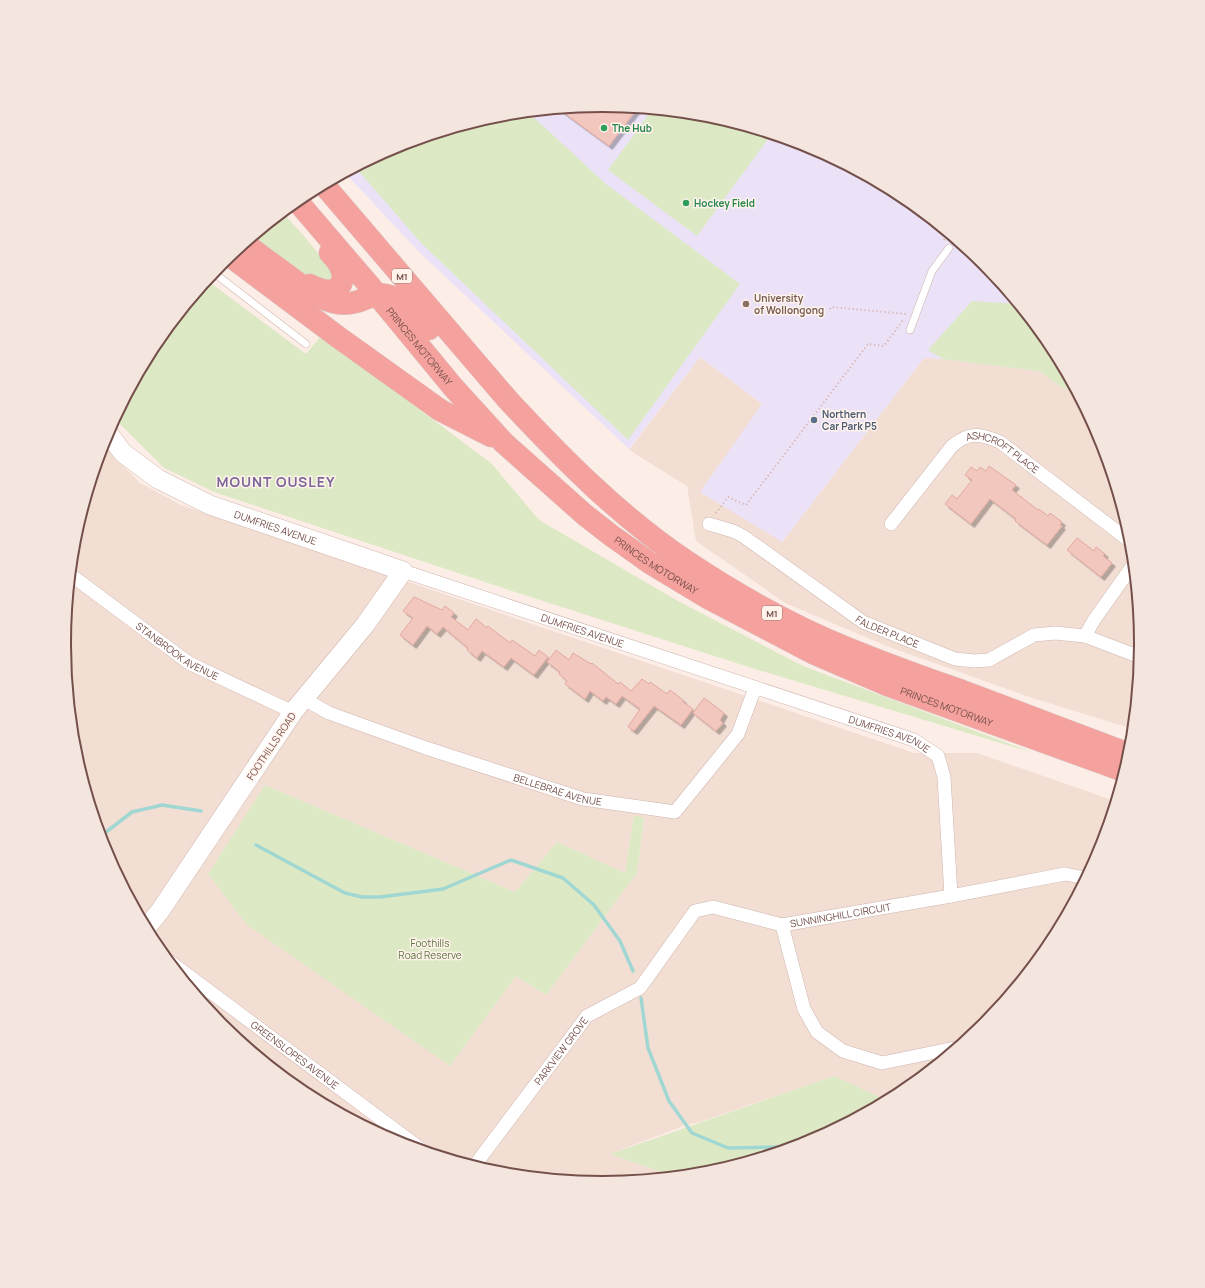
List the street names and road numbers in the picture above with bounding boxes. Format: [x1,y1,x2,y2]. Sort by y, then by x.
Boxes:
road number: M1 [392,269,412,283]
street label: PRINCES MOTORWAY [383,304,456,389]
street label: ASHCROFT PLACE [964,428,1042,477]
street label: DUMFRIES AVENUE [232,507,319,548]
street label: PRINCES MOTORWAY [611,533,701,598]
road number: M1 [762,606,782,620]
street label: DUMFRIES AVENUE [539,610,626,651]
street label: FALDER PLACE [853,612,921,651]
street label: STANBROOK AVENUE [133,619,221,683]
street label: PRINCES MOTORWAY [898,683,995,730]
street label: FOOTHILLS ROAD [243,709,299,783]
street label: DUMFRIES AVENUE [847,712,933,756]
street label: BELLEBRAE AVENUE [512,770,603,809]
street label: SUNNINGHILL CIRCUIT [789,899,892,931]
street label: PARKVIEW GROVE [531,1014,591,1088]
street label: GREENSLOPES AVENUE [248,1017,342,1093]

